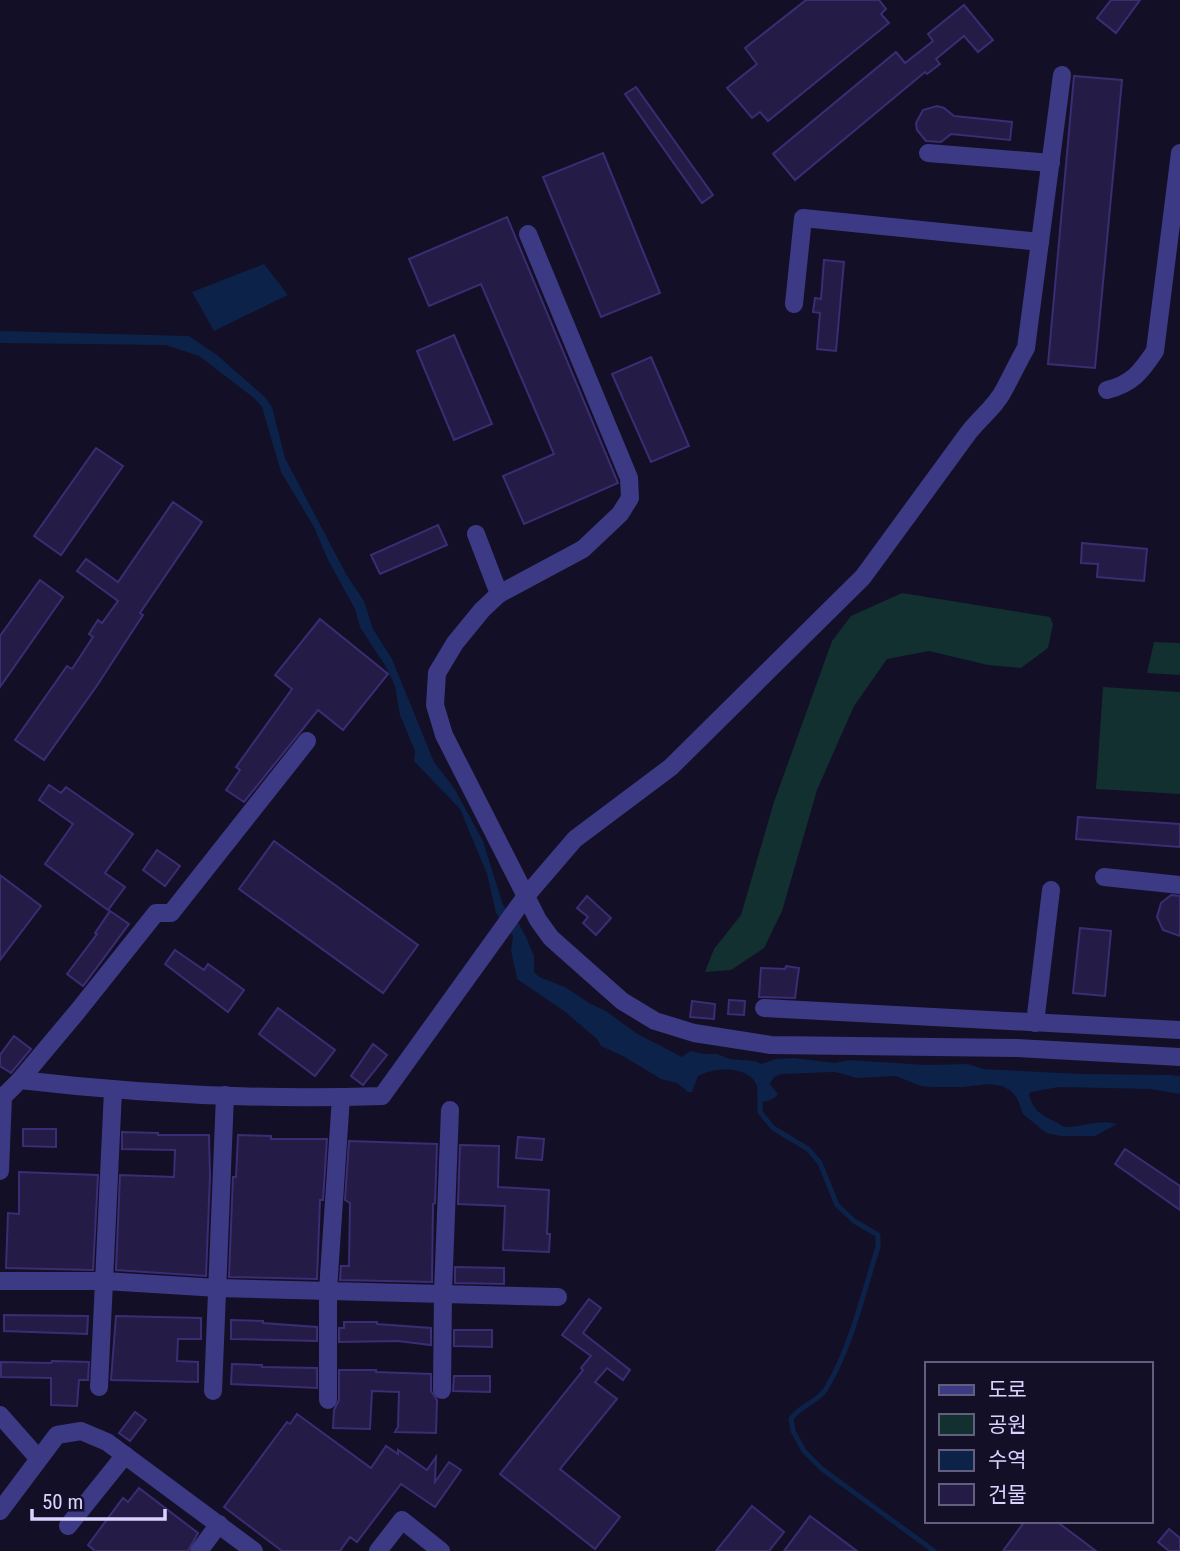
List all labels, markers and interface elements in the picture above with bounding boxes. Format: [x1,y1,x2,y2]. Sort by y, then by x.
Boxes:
legend [925,1362,1152,1523]
text: 도로 [988,1378,1027,1402]
text: 공원 [988,1413,1027,1437]
text: 수역 [988,1448,1027,1472]
scale bar [32,1478,164,1522]
text: 건물 [988,1483,1027,1507]
text: 50 m [42,1490,83,1514]

